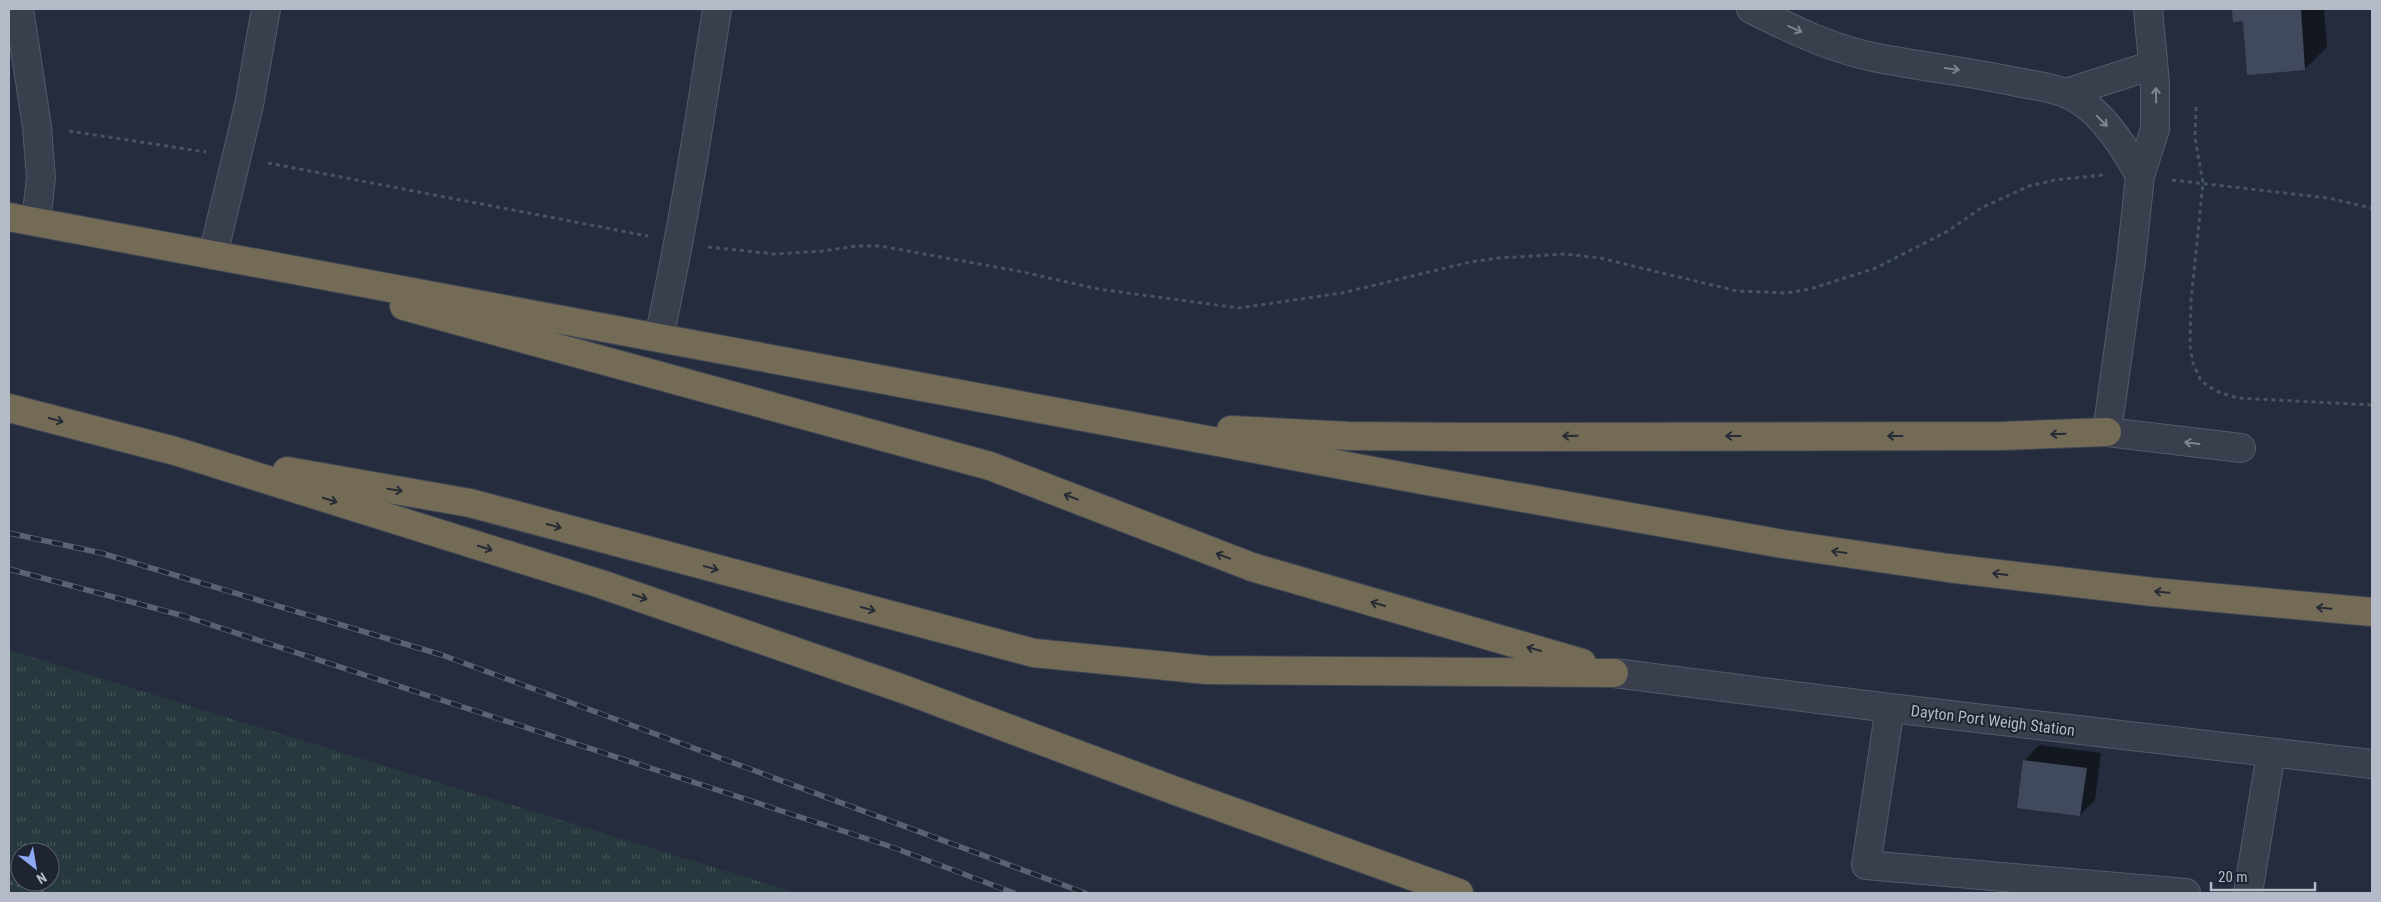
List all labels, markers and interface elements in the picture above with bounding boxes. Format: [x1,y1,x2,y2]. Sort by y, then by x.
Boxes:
one-way arrow [1787,25,1802,35]
one-way arrow [1943,65,1959,75]
one-way arrow [2151,87,2160,103]
one-way arrow [2096,115,2108,127]
one-way arrow [47,416,63,426]
one-way arrow [2050,429,2066,439]
one-way arrow [1563,431,1579,441]
one-way arrow [1725,431,1742,441]
one-way arrow [1888,431,1904,441]
one-way arrow [2185,438,2201,448]
one-way arrow [387,486,403,496]
one-way arrow [1064,492,1079,501]
one-way arrow [321,495,337,505]
one-way arrow [545,521,561,531]
one-way arrow [476,543,492,553]
one-way arrow [1832,547,1848,557]
one-way arrow [1216,551,1231,560]
one-way arrow [702,563,718,573]
one-way arrow [1993,569,2009,579]
one-way arrow [2154,588,2170,597]
one-way arrow [631,593,647,602]
one-way arrow [1370,598,1386,608]
one-way arrow [2316,603,2332,612]
one-way arrow [859,605,875,615]
one-way arrow [1526,644,1542,654]
street label: Dayton Port Weigh Station [1910,701,2076,740]
north arrow [10,842,60,892]
scale bar [2211,860,2315,892]
text: 20 m [2218,868,2248,886]
text: N [34,869,49,887]

